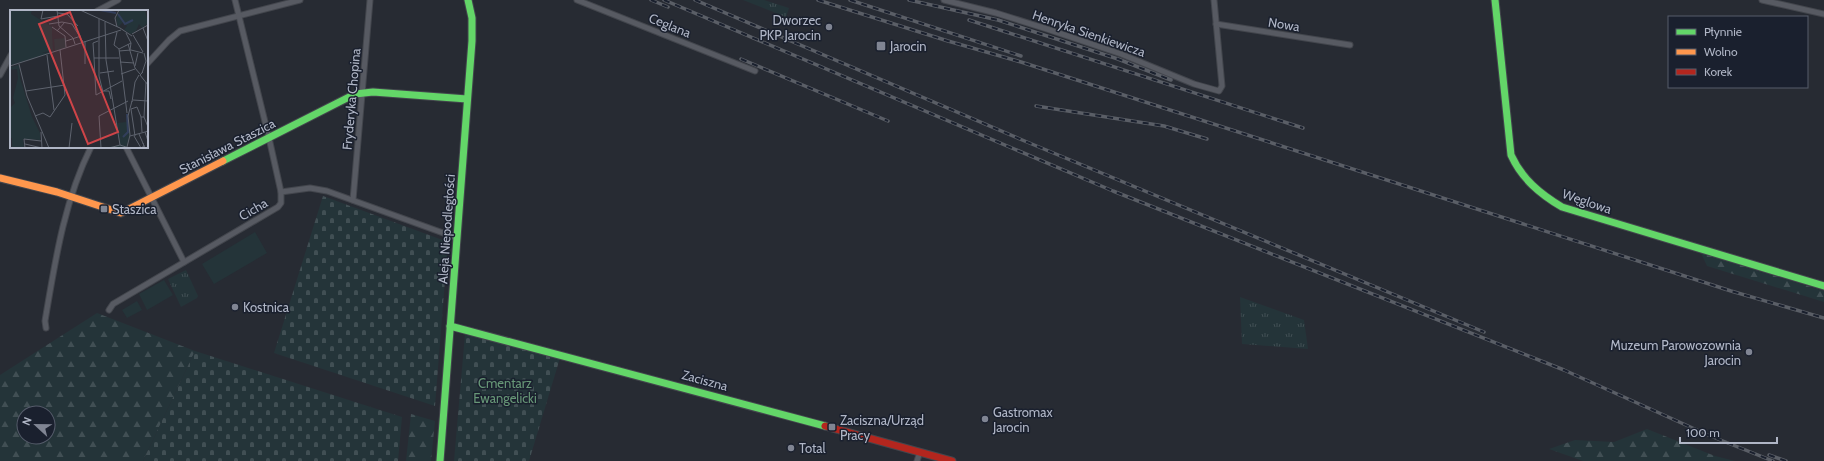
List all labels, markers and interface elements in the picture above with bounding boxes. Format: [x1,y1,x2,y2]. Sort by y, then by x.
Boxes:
street label: Henryka Sienkiewicza [1030,6,1148,60]
street label: Ceglana [647,9,694,41]
inset map [10,10,148,148]
place label: Dworzec PKP Jarocin [759,12,821,43]
street label: Nowa [1267,14,1302,34]
legend [1668,16,1808,88]
marker: Dworzec PKP Jarocin [824,22,834,32]
text: Płynnie [1704,24,1742,39]
place label: Jarocin [889,38,926,54]
marker: Jarocin [875,40,887,52]
text: Wolno [1704,44,1738,59]
street label: Fryderyka Chopina [339,47,363,150]
text: Korek [1704,64,1733,79]
street label: Stanisława Staszica [176,115,278,177]
street label: Aleja Niepodległości [434,174,459,284]
street label: Węglowa [1560,185,1614,217]
street label: Cicha [236,194,271,224]
place label: Staszica [112,201,157,217]
marker: Staszica [99,204,109,214]
place label: Kostnica [243,299,290,315]
marker: Kostnica [230,302,240,312]
place label: Muzeum Parowozownia Jarocin [1610,337,1742,368]
marker: Muzeum Parowozownia Jarocin [1744,347,1754,357]
street label: Zaciszna [680,366,730,394]
park label: Cmentarz Ewangelicki [473,375,537,406]
place label: Gastromax Jarocin [992,404,1053,435]
north arrow [16,405,56,445]
place label: Zaciszna/Urząd Pracy [840,412,924,443]
marker: Gastromax Jarocin [980,414,990,424]
text: N [19,415,35,427]
scale bar [1680,419,1777,445]
marker: Zaciszna/Urząd Pracy [827,422,837,432]
text: 100 m [1686,425,1720,440]
place label: Total [799,440,826,456]
marker: Total [786,443,796,453]

